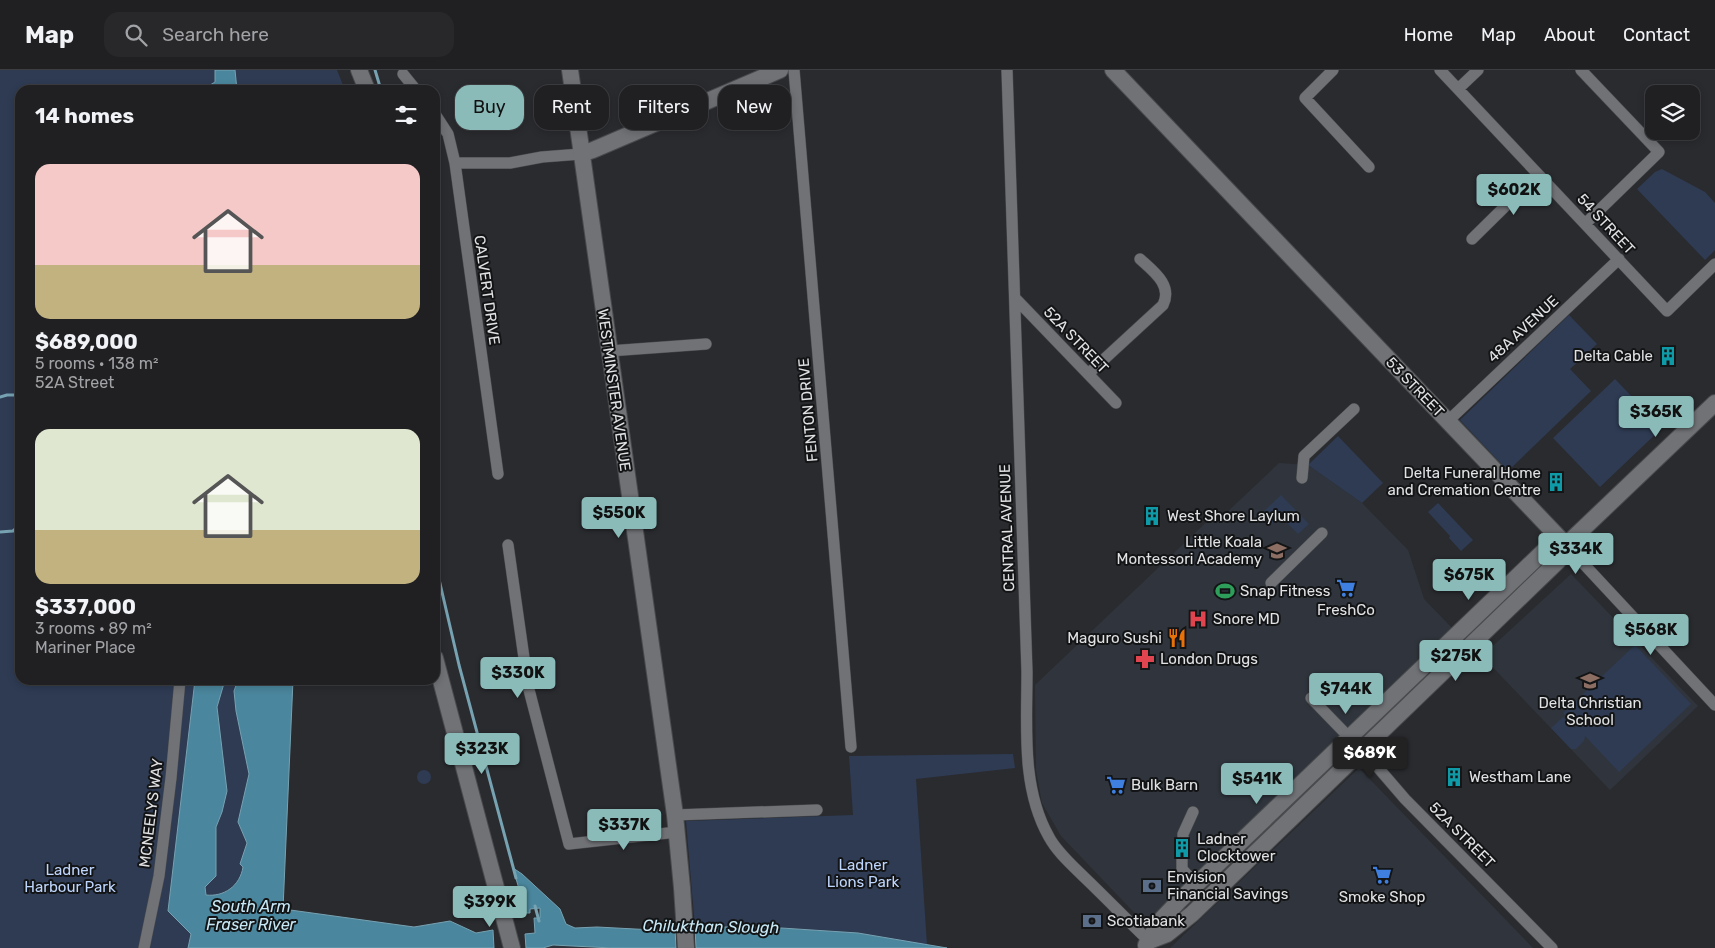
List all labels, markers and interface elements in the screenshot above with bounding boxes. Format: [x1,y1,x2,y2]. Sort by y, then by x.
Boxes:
search box [104,12,454,57]
text: Map [25,21,74,49]
icon: search [122,21,150,49]
text: Search here [162,23,269,46]
text: Home [1404,24,1453,46]
text: Map [1481,24,1516,46]
text: About [1544,24,1595,46]
text: Contact [1623,24,1690,46]
chip: Buy [455,85,524,130]
chip: Rent [534,85,609,130]
chip: Filters [619,85,708,130]
chip: New [718,85,791,130]
map controls [1645,85,1700,140]
button: layers [1645,85,1700,140]
icon: filters [392,101,420,129]
text: 14 homes [35,103,134,128]
pin: $602K [1479,174,1549,216]
text: $602K [1488,180,1541,199]
street label: 54 STREET [1573,190,1639,258]
icon: home [183,196,273,286]
street label: CALVERT DRIVE [470,234,504,346]
street label: 48A AVENUE [1484,292,1562,366]
street label: 52A STREET [1040,303,1112,377]
street label: WESTMINSTER AVENUE [594,308,634,472]
text: $689,000 [35,329,138,354]
building icon: Delta Cable [1657,345,1679,367]
place label: Delta Cable [1574,347,1653,365]
street label: 53 STREET [1382,353,1448,421]
text: 5 rooms · 138 m² [35,354,158,373]
street label: FENTON DRIVE [794,357,822,463]
text: 52A Street [35,373,114,392]
pin: $365K [1621,396,1691,438]
text: $365K [1630,402,1682,421]
icon: home [183,461,273,551]
street label: CENTRAL AVENUE [996,464,1018,592]
place label: Delta Funeral Home and Cremation Centre [1387,464,1541,499]
building icon: Delta Funeral Home and Cremation Centre [1545,471,1567,493]
pin: $550K [584,496,654,539]
text: $550K [593,503,645,522]
building icon: West Shore Laylum [1141,505,1163,527]
place label: West Shore Laylum [1167,507,1300,525]
pin: $334K [1541,532,1611,575]
place label: Little Koala Montessori Academy [1116,533,1262,568]
text: $334K [1549,539,1603,558]
school or university icon: Little Koala Montessori Academy [1266,540,1288,562]
pin: $675K [1434,558,1504,601]
text: $675K [1444,565,1494,584]
supermarket icon: FreshCo [1335,577,1357,599]
sports icon: Snap Fitness [1214,580,1236,602]
place label: Snap Fitness [1240,582,1331,600]
text: $337,000 [35,594,136,619]
place label: FreshCo [1317,601,1375,619]
hospital icon: Snore MD [1187,608,1209,630]
place label: Snore MD [1213,610,1280,628]
pin: $568K [1616,614,1686,656]
text: 3 rooms · 89 m² [35,619,152,638]
text: $568K [1625,620,1677,639]
restaurant icon: Maguro Sushi [1166,627,1188,649]
place label: Maguro Sushi [1067,629,1162,647]
text: Mariner Place [35,638,136,657]
pin: $275K [1421,640,1491,682]
text: $275K [1430,646,1482,665]
pharmacy icon: London Drugs [1134,648,1156,670]
place label: London Drugs [1160,650,1258,668]
pin: $330K [483,656,553,699]
text: $330K [491,663,545,682]
school or university icon: Delta Christian School [1579,670,1601,692]
pin: $744K [1311,672,1381,715]
text: $744K [1320,679,1372,698]
place label: Delta Christian School [1538,694,1642,729]
pin: $323K [447,732,517,775]
pin: $689K [1335,736,1405,779]
text: $323K [456,739,508,758]
text: $689K [1344,743,1396,762]
street label: MCNEELYS WAY [135,757,167,869]
pin: $541K [1222,762,1292,805]
building icon: Westham Lane [1443,766,1465,788]
place label: Westham Lane [1469,768,1571,786]
text: $541K [1232,769,1282,788]
supermarket icon: Bulk Barn [1105,774,1127,796]
place label: Bulk Barn [1131,776,1198,794]
street label: 52A STREET [1425,798,1499,872]
pin: $337K [589,808,659,851]
text: $337K [598,815,650,834]
place label: Ladner Clocktower [1197,830,1276,865]
building icon: Ladner Clocktower [1171,837,1193,859]
park label: Ladner Lions Park [827,856,899,891]
park label: Ladner Harbour Park [24,861,116,896]
supermarket icon: Smoke Shop [1371,864,1393,886]
place label: Envision Financial Savings [1167,868,1289,903]
bank icon: Envision Financial Savings [1141,875,1163,897]
pin: $399K [455,886,525,928]
place label: Smoke Shop [1339,888,1425,906]
text: $399K [464,892,516,911]
water label: South Arm Fraser River [206,897,297,934]
bank icon: Scotiabank [1081,910,1103,932]
place label: Scotiabank [1107,912,1185,930]
water label: Chilukthan Slough [642,916,780,937]

